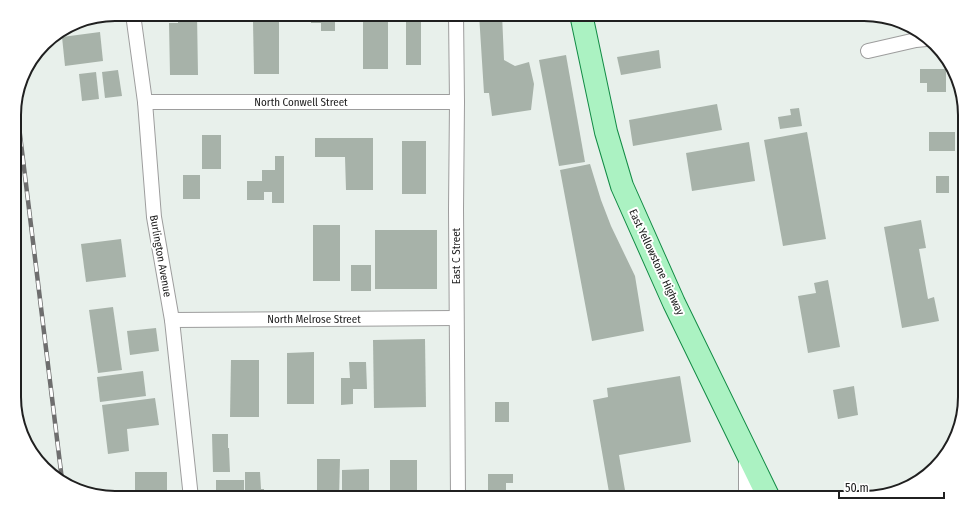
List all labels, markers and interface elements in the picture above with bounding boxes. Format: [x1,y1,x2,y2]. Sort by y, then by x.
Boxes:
street label: North Conwell Street [254,96,348,109]
street label: East Yellowstone Highway [626,207,687,317]
street label: Burlington Avenue [147,214,174,298]
street label: East C Street [450,227,463,284]
street label: North Melrose Street [267,313,361,326]
scale bar [839,474,944,500]
text: 50 m [845,481,869,495]

